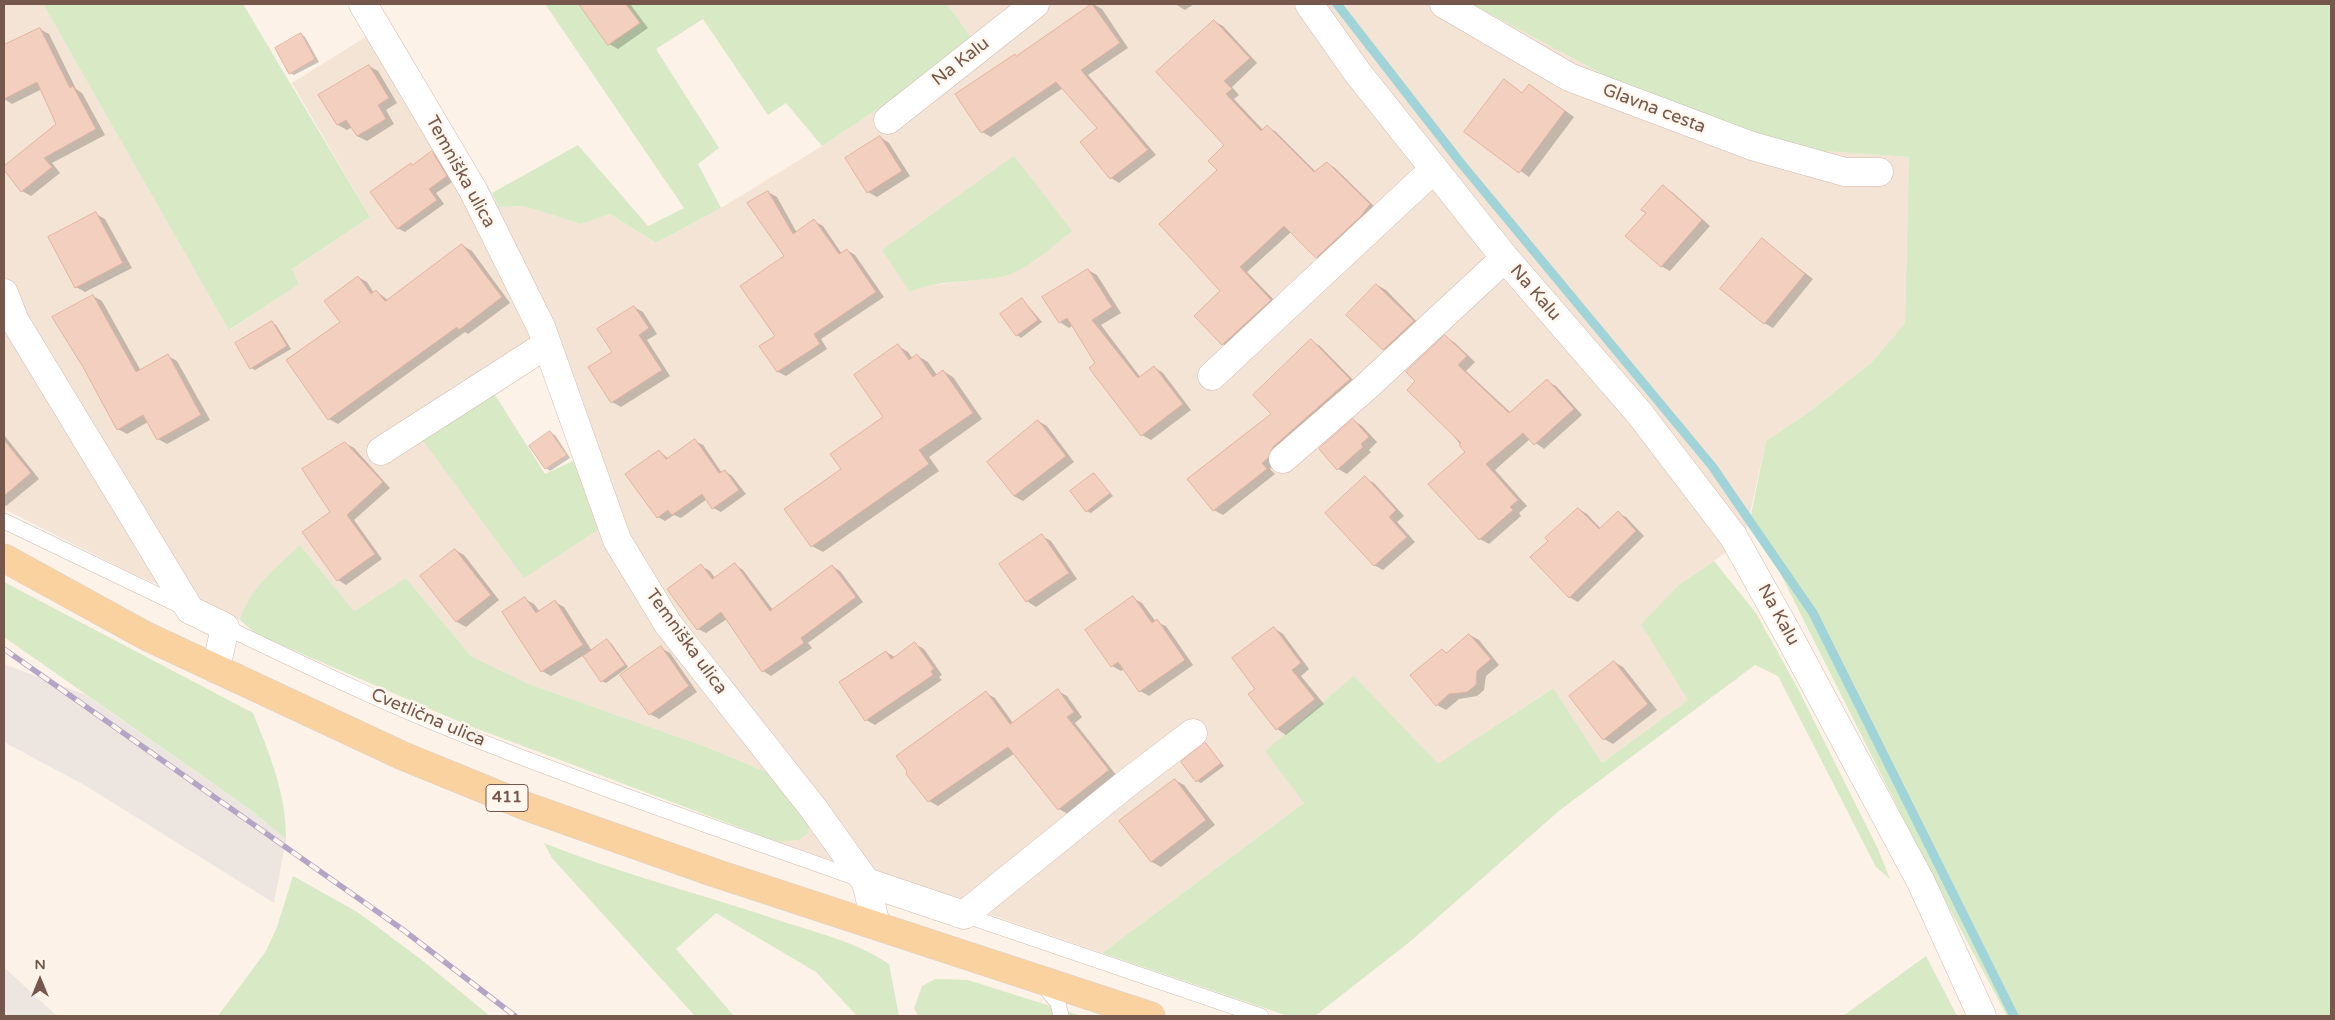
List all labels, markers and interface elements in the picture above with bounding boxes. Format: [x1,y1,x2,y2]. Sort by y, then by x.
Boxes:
street label: Na Kalu [928,33,994,91]
street label: Glavna cesta [1599,79,1709,139]
street label: Temniška ulica [420,112,500,232]
street label: Na Kalu [1505,261,1565,325]
street label: Na Kalu [1752,581,1804,649]
street label: Temniška ulica [641,585,731,699]
street label: Cvetlična ulica [368,684,488,752]
road number: 411 [486,784,528,811]
north arrow [15,955,65,1005]
text: N [34,956,46,973]

